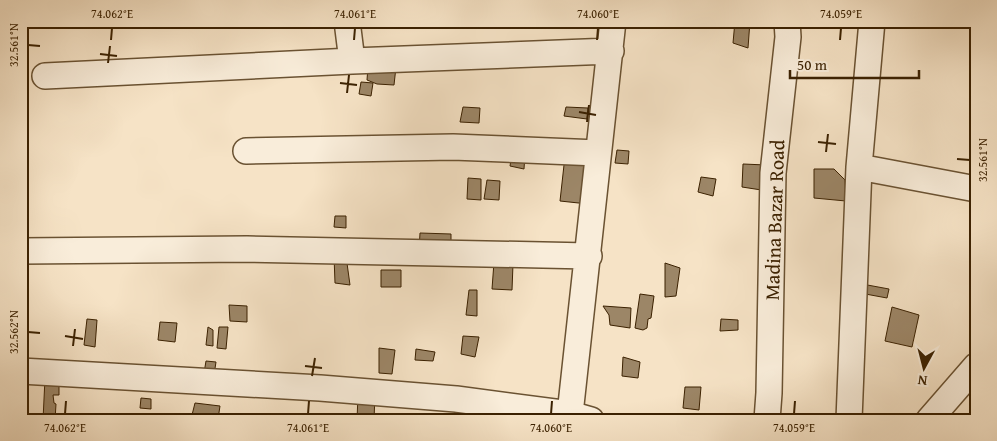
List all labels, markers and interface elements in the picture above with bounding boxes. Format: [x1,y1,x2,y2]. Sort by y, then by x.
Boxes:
text: 74.062°E [91,5,133,22]
text: 74.061°E [334,5,376,22]
text: 74.060°E [577,5,619,22]
text: 74.059°E [820,5,862,22]
text: 32.561°N [5,23,22,67]
scale bar [790,48,918,80]
text: 50 m [797,54,828,75]
text: 32.561°N [974,138,991,182]
street label: Madina Bazar Road [757,139,791,301]
text: 32.562°N [5,310,22,354]
north arrow [900,344,950,394]
text: N [916,370,928,391]
text: 74.062°E [44,419,86,436]
text: 74.061°E [287,419,329,436]
text: 74.060°E [530,419,572,436]
text: 74.059°E [773,419,815,436]

